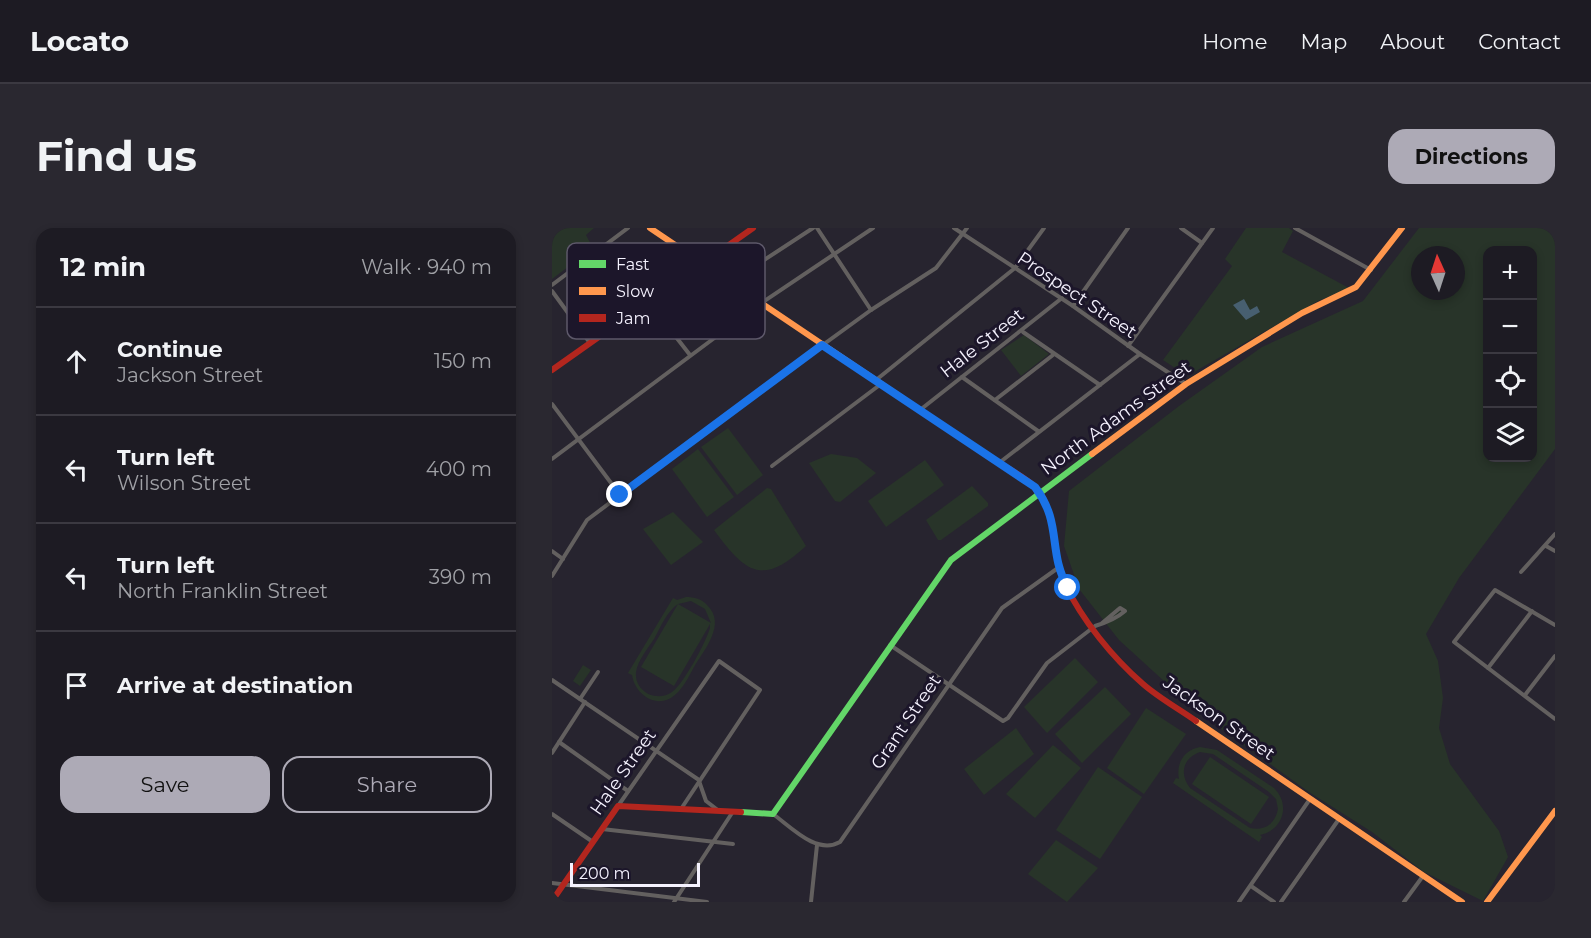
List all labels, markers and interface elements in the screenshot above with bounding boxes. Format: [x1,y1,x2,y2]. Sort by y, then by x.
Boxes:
text: Locato [30,24,129,58]
text: Home [1202,29,1267,54]
text: Map [1300,29,1347,54]
text: About [1380,29,1445,54]
text: Contact [1478,29,1561,54]
button: Directions [1388,129,1555,184]
text: Find us [36,130,197,182]
legend [567,243,765,339]
north arrow [1411,246,1465,300]
map controls [1483,246,1537,462]
button: + [1483,246,1537,300]
street label: Prospect Street [1013,247,1141,343]
text: 12 min [60,251,146,283]
text: Walk · 940 m [361,255,492,279]
text: Fast [616,255,650,274]
text: Slow [616,282,654,301]
button: − [1483,300,1537,354]
street label: Hale Street [936,304,1028,382]
text: Jam [615,309,650,328]
text: Continue [117,336,223,363]
icon: ahead [60,345,93,378]
text: 150 m [434,349,492,373]
button: locate [1483,354,1537,408]
street label: North Adams Street [1037,356,1195,480]
text: Jackson Street [117,363,263,387]
button: layers [1483,408,1537,462]
text: Turn left [117,444,215,471]
icon: left [60,453,93,486]
text: 400 m [426,457,492,481]
text: Wilson Street [117,471,251,495]
route end [606,481,632,507]
text: Turn left [117,552,215,579]
icon: left [60,561,93,594]
text: 390 m [429,565,492,589]
route start [1054,574,1080,600]
text: North Franklin Street [117,579,328,603]
icon: arrive [60,669,93,702]
street label: Grant Street [866,670,946,774]
street label: Jackson Street [1158,671,1279,765]
text: Arrive at destination [117,672,353,699]
street label: Hale Street [585,725,661,819]
button: Save [60,756,270,813]
button: Share [282,756,492,813]
scale bar [570,860,700,888]
text: 200 m [579,864,630,883]

